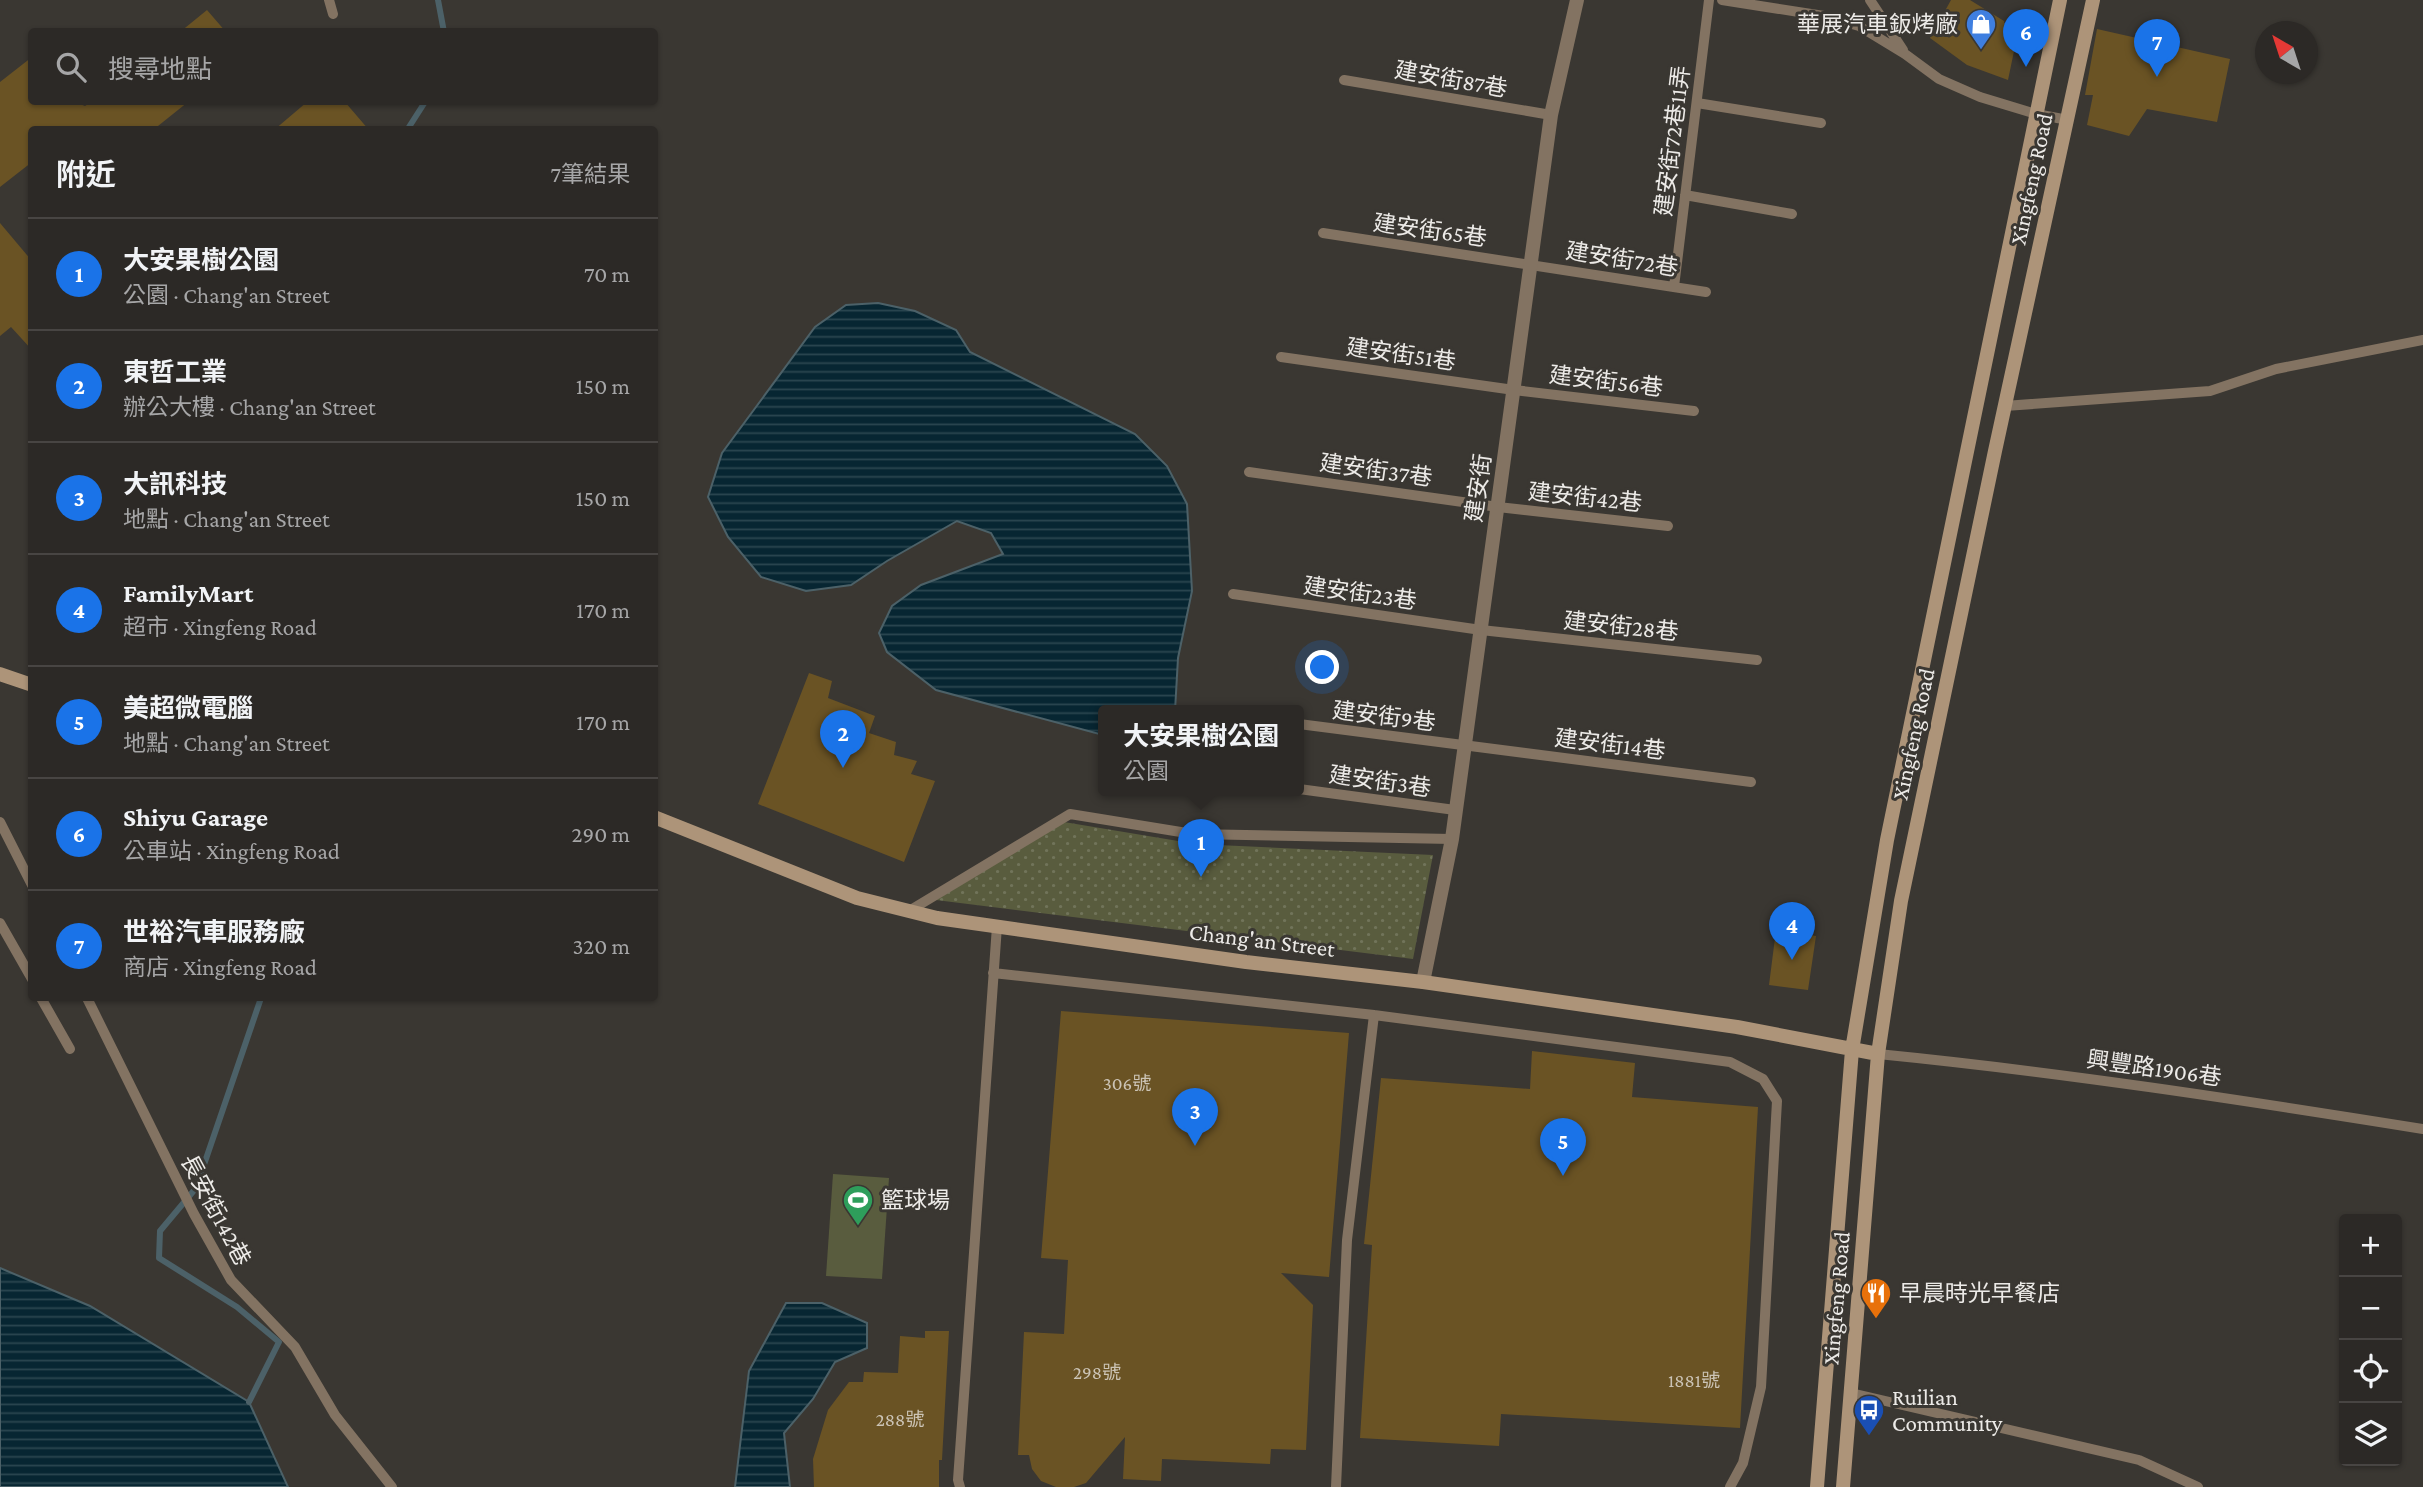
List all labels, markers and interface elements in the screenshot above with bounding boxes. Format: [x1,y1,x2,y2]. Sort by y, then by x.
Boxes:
shop icon: 華展汽車鈑烤廠 [1964,7,1998,51]
pin: 6 [2003,9,2049,67]
place label: 華展汽車鈑烤廠 [1797,11,1958,37]
pin: 7 [2134,19,2180,77]
north arrow [2255,21,2318,84]
search box [28,28,658,105]
icon: search [52,48,90,86]
text: 搜尋地點 [108,55,212,84]
street label: 建安街87巷 [1393,56,1509,102]
street label: 建安街72巷11弄 [1650,64,1694,218]
street label: Xingfeng Road [2004,111,2058,247]
text: 附近 [56,158,116,191]
text: 7筆結果 [550,161,630,187]
street label: 建安街65巷 [1372,209,1488,251]
street label: 建安街72巷 [1564,237,1680,281]
text: 大安果樹公園 [123,246,279,275]
text: 1 [75,261,83,287]
text: 70 m [584,261,630,287]
text: 公園 · Chang'an Street [123,282,330,308]
street label: 建安街51巷 [1345,333,1457,375]
text: 東哲工業 [123,358,227,387]
street label: 建安街56巷 [1548,361,1664,401]
text: 2 [73,373,85,399]
text: 150 m [576,373,630,399]
text: 辦公大樓 · Chang'an Street [123,394,376,420]
street label: 建安街37巷 [1318,449,1434,491]
street label: 建安街 [1460,452,1496,524]
text: 大訊科技 [123,470,227,499]
street label: 建安街42巷 [1527,478,1643,516]
text: 3 [73,485,85,511]
text: 150 m [576,485,630,511]
text: 地點 · Chang'an Street [123,506,330,532]
street label: 建安街23巷 [1302,572,1418,614]
text: FamilyMart [123,579,253,608]
text: 4 [73,597,85,623]
text: 170 m [576,597,630,623]
street label: 建安街28巷 [1562,607,1680,645]
text: 超市 · Xingfeng Road [123,614,317,640]
your location [1305,650,1339,684]
street label: Xingfeng Road [1886,666,1940,802]
text: 美超微電腦 [123,694,253,723]
street label: 建安街9巷 [1331,697,1437,735]
popup [1098,705,1304,796]
text: 5 [73,709,85,735]
text: 170 m [576,709,630,735]
pin: 2 [820,710,866,768]
text: 大安果樹公園 [1123,722,1279,751]
street label: 建安街14巷 [1553,724,1667,764]
text: 地點 · Chang'an Street [123,730,330,756]
text: 公園 [1123,758,1169,784]
street label: 建安街3巷 [1327,761,1433,801]
text: Shiyu Garage [123,803,268,832]
pin: 1 [1178,819,1224,877]
text: 6 [73,821,85,847]
text: 290 m [572,821,630,847]
text: 公車站 · Xingfeng Road [123,838,340,864]
pin: 4 [1769,902,1815,960]
text: 世裕汽車服務廠 [123,918,305,947]
street label: Chang'an Street [1188,918,1337,962]
text: 7 [73,933,85,959]
text: 320 m [572,933,630,959]
text: 商店 · Xingfeng Road [123,954,317,980]
street label: 興豐路1906巷 [2085,1046,2223,1090]
house number: 306號 [1103,1073,1151,1094]
pin: 3 [1172,1088,1218,1146]
pin: 5 [1540,1118,1586,1176]
street label: 長安街142巷 [176,1150,256,1270]
sports icon: 籃球場 [841,1183,875,1227]
place label: 籃球場 [881,1187,950,1213]
map controls [2339,1214,2402,1466]
button: + [2339,1214,2402,1277]
street label: Xingfeng Road [1817,1230,1855,1366]
restaurant icon: 早晨時光早餐店 [1859,1276,1893,1320]
button: − [2339,1277,2402,1340]
place label: 早晨時光早餐店 [1899,1280,2060,1306]
button: locate [2339,1340,2402,1403]
house number: 298號 [1073,1362,1121,1383]
house number: 1881號 [1668,1370,1720,1391]
place label: Ruilian Community [1892,1384,2003,1436]
bus stop icon: Ruilian Community [1852,1393,1886,1437]
button: layers [2339,1403,2402,1466]
house number: 288號 [876,1409,924,1430]

